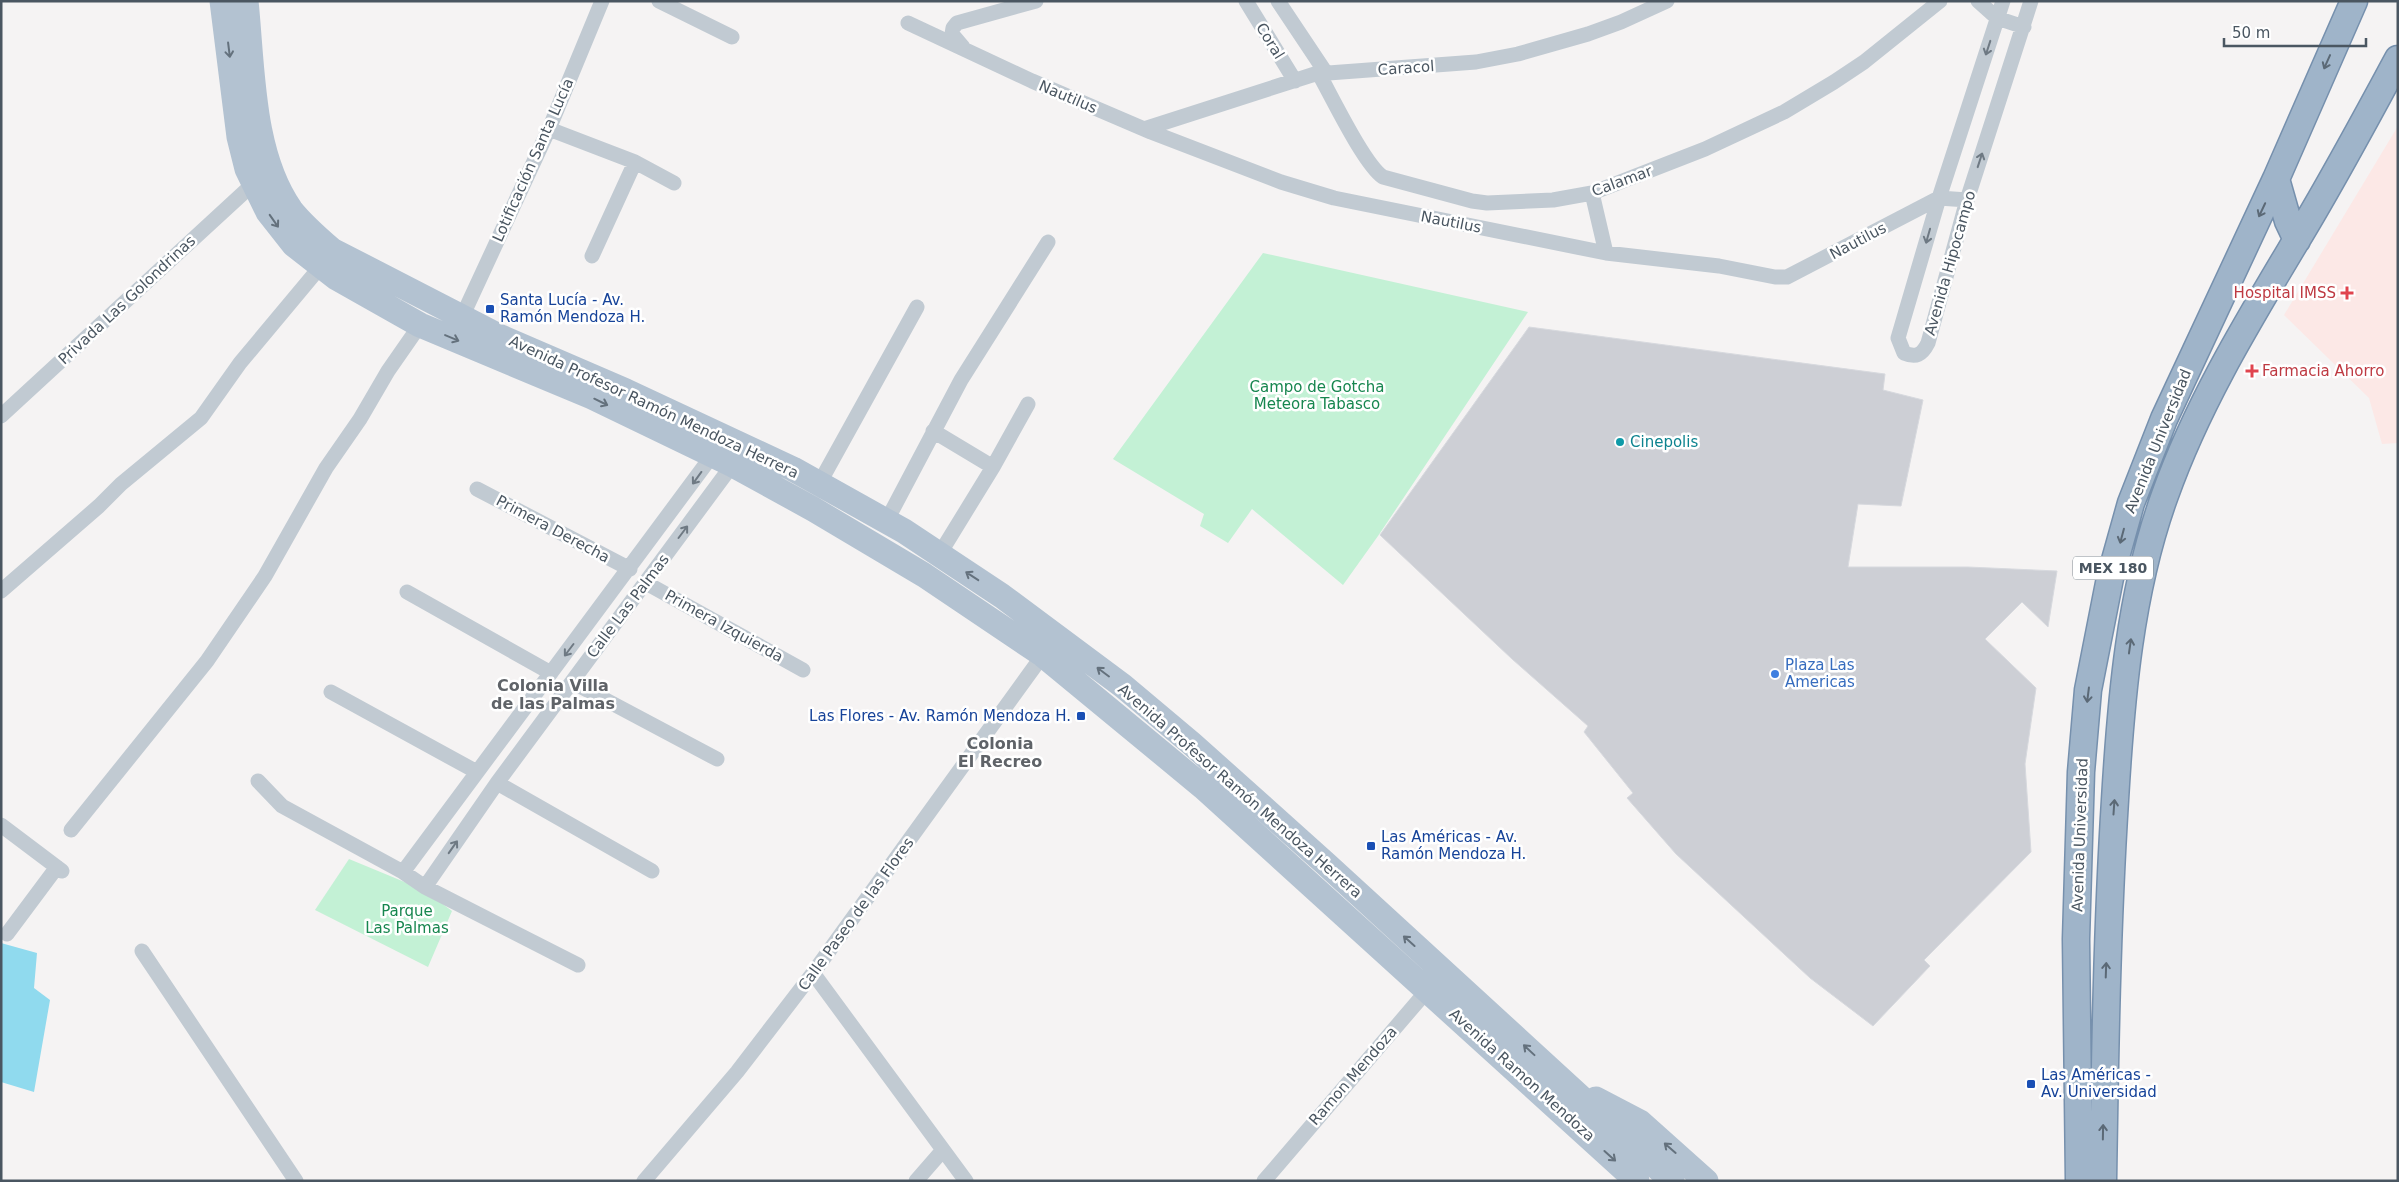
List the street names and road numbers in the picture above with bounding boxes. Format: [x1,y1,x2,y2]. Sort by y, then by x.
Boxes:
street label: Coral [1252,20,1288,62]
street label: Caracol [1377,57,1435,79]
street label: Lotificación Santa Lucía [489,75,577,245]
street label: Nautilus [1036,77,1100,117]
street label: Calamar [1589,161,1655,200]
street label: Avenida Hipocampo [1921,189,1979,337]
street label: Nautilus [1419,207,1483,237]
street label: Nautilus [1827,219,1890,263]
street label: Privada Las Golondrinas [55,232,199,368]
street label: Avenida Profesor Ramón Mendoza Herrera [506,332,802,482]
street label: Avenida Universidad [2121,366,2195,516]
street label: Primera Derecha [493,492,613,566]
street label: Calle Las Palmas [583,550,673,662]
road number: MEX 180 [2073,556,2153,580]
street label: Primera Izquierda [662,586,786,666]
street label: Avenida Profesor Ramón Mendoza Herrera [1114,680,1366,902]
street label: Avenida Universidad [2068,758,2092,912]
street label: Calle Paseo de las Flores [794,834,918,994]
street label: Avenida Ramon Mendoza [1446,1005,1598,1145]
street label: Ramon Mendoza [1305,1023,1401,1129]

